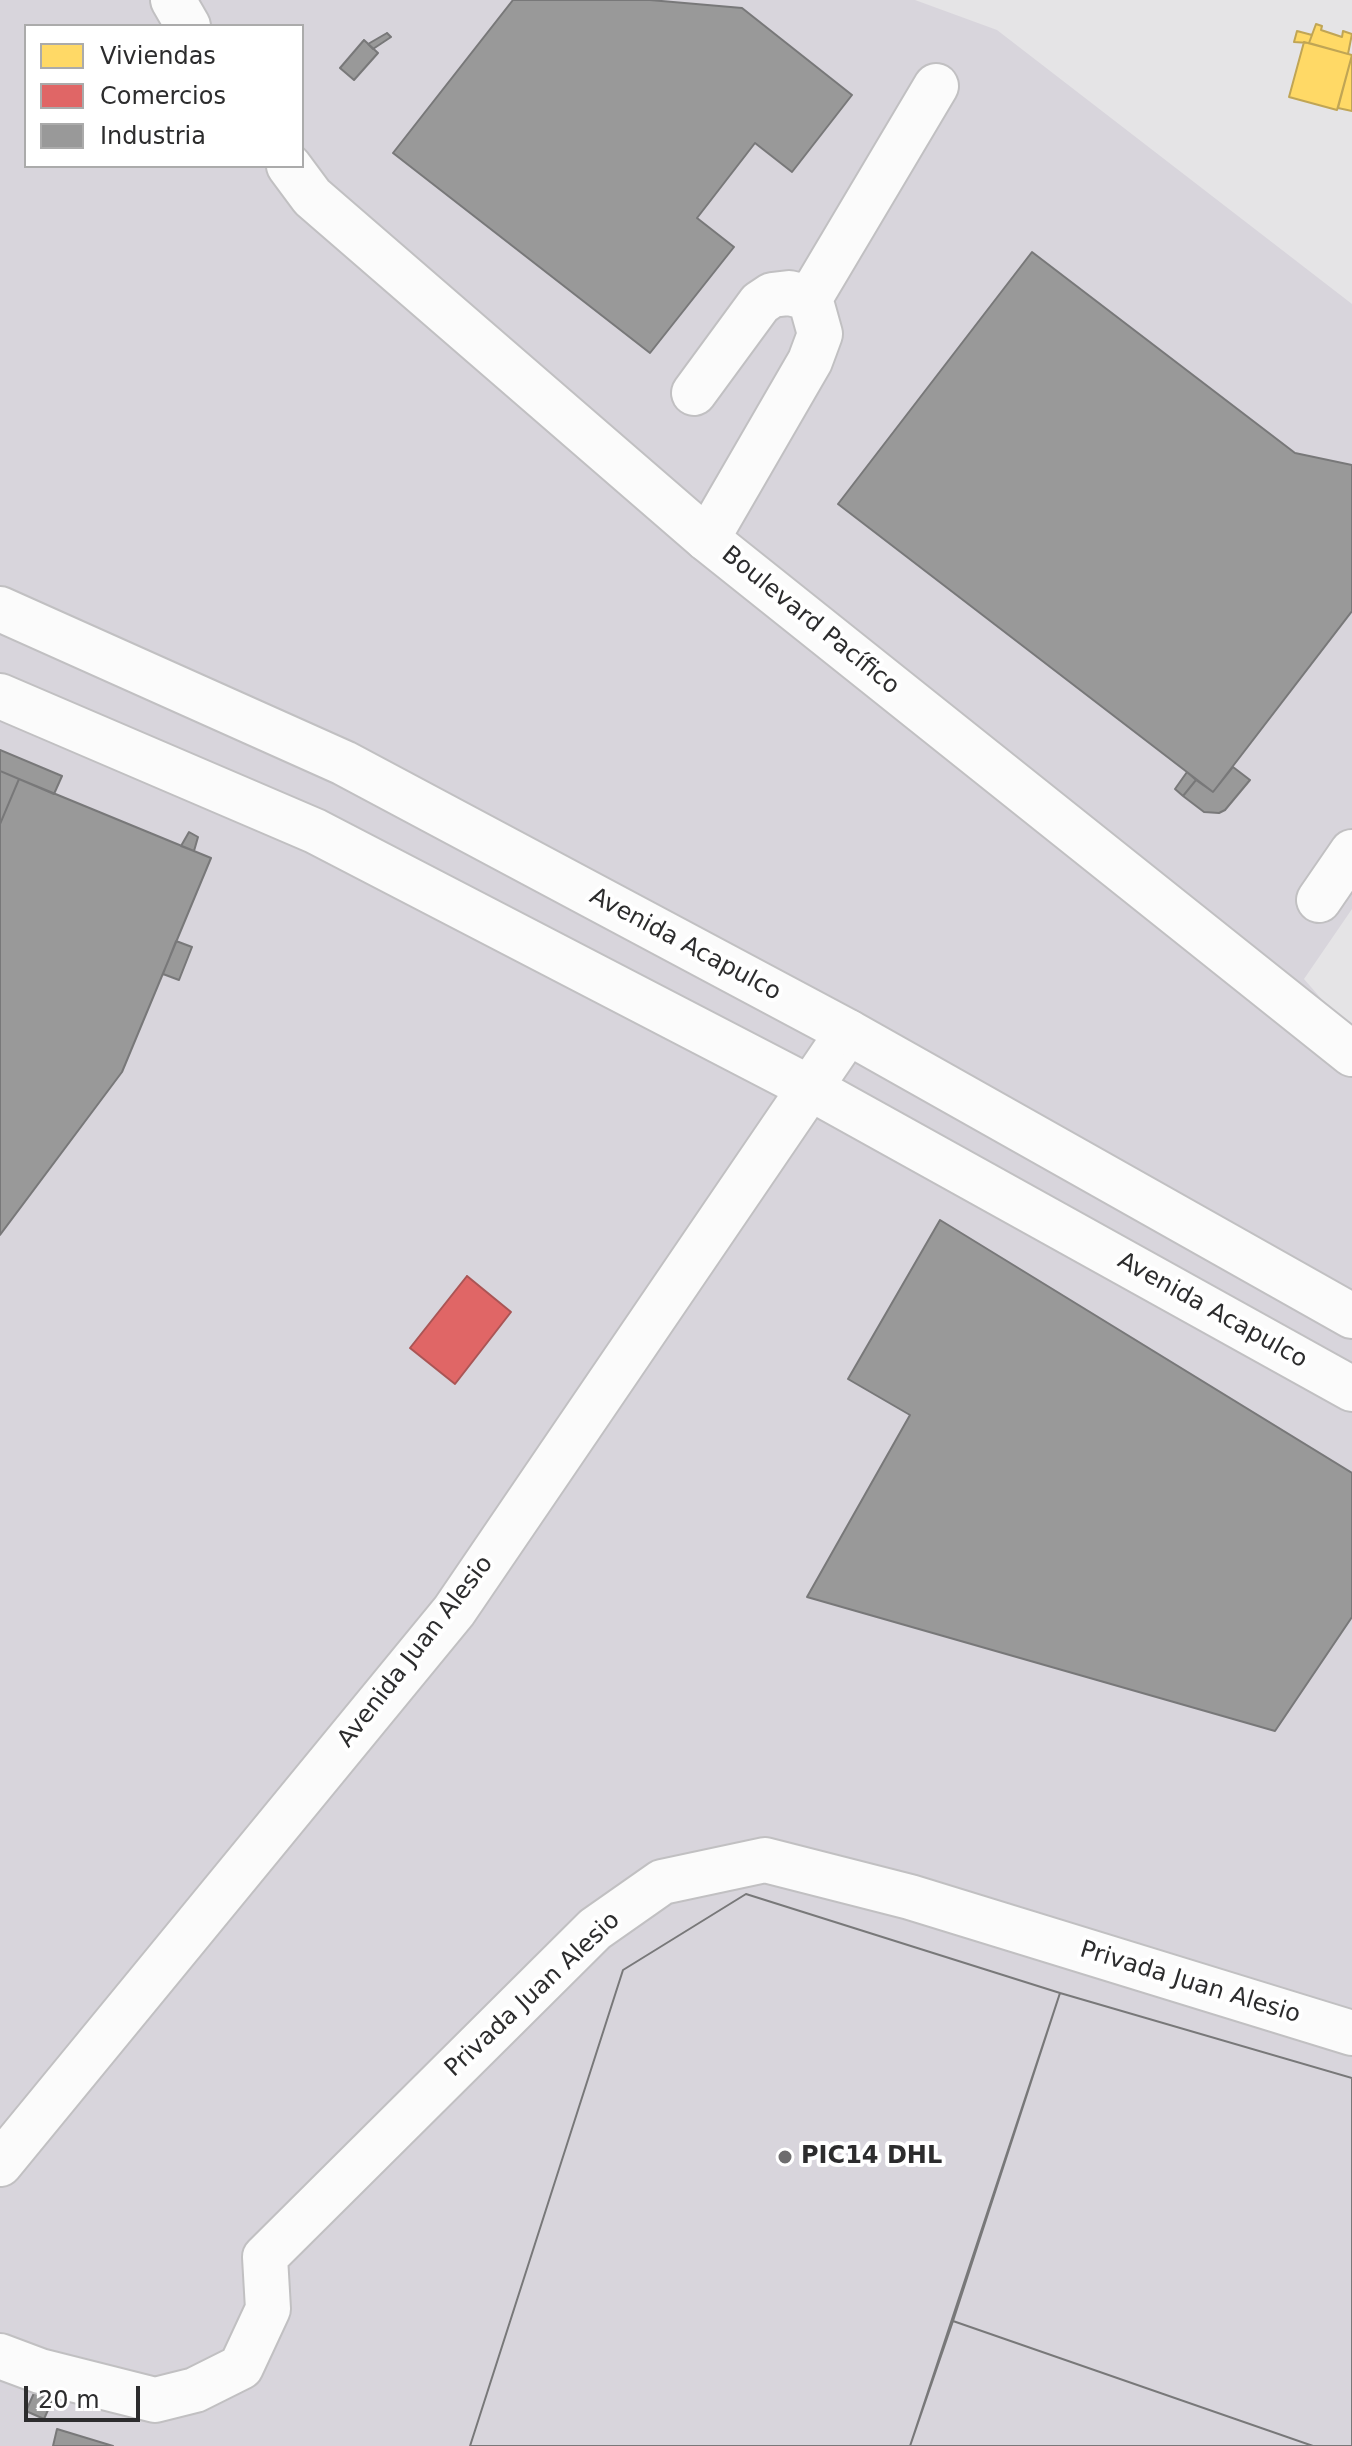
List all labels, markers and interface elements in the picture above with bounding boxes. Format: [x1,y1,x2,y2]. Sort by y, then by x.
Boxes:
legend [24,24,304,168]
text: Viviendas [100,42,216,70]
text: Comercios [100,82,226,110]
text: Industria [100,122,206,150]
street label: Boulevard Pacífico [715,541,905,701]
street label: Avenida Acapulco [585,882,785,1008]
street label: Avenida Acapulco [1112,1247,1312,1375]
street label: Avenida Juan Alesio [332,1551,500,1753]
street label: Privada Juan Alesio [440,1907,626,2083]
street label: Privada Juan Alesio [1076,1936,1304,2030]
place label: PIC14 DHL [801,2143,942,2171]
marker: PIC14 DHL [776,2148,794,2166]
scale bar [28,2370,144,2420]
text: 20 m [38,2386,100,2414]

